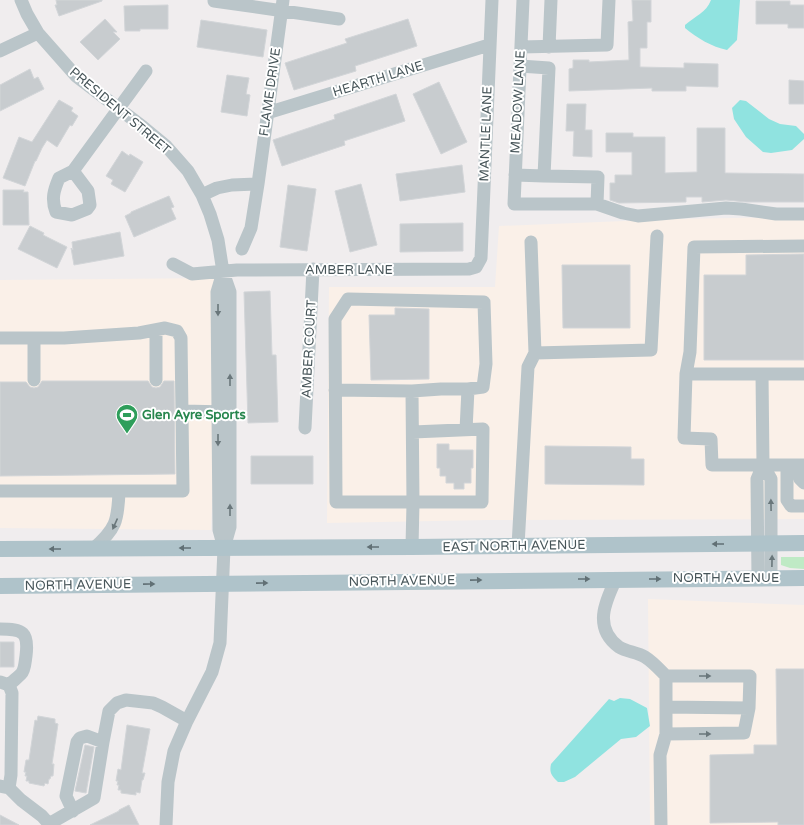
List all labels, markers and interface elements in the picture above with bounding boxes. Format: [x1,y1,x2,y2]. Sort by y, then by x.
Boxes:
street label: FLAME DRIVE [256,47,284,137]
street label: MEADOW LANE [507,50,529,154]
street label: HEARTH LANE [331,58,425,100]
street label: PRESIDENT STREET [66,64,174,158]
street label: MANTLE LANE [476,86,496,182]
street label: AMBER LANE [305,262,393,278]
street label: AMBER COURT [298,299,320,399]
one-way arrow [215,304,221,317]
one-way arrow [227,373,233,386]
sports icon: Glen Ayre Sports [114,402,140,435]
place label: Glen Ayre Sports [142,407,246,423]
one-way arrow [215,434,221,447]
one-way arrow [768,498,774,511]
one-way arrow [227,503,233,516]
one-way arrow [111,518,117,530]
street label: EAST NORTH AVENUE [442,537,586,555]
one-way arrow [711,541,724,547]
one-way arrow [366,544,379,550]
one-way arrow [178,545,191,551]
one-way arrow [48,546,61,552]
one-way arrow [768,555,775,567]
street label: NORTH AVENUE [673,570,779,586]
street label: NORTH AVENUE [349,572,455,590]
street label: NORTH AVENUE [25,576,131,594]
one-way arrow [578,576,591,582]
one-way arrow [649,576,662,582]
one-way arrow [470,577,483,583]
one-way arrow [256,580,269,586]
one-way arrow [143,581,156,587]
one-way arrow [699,673,712,679]
one-way arrow [699,731,712,737]

